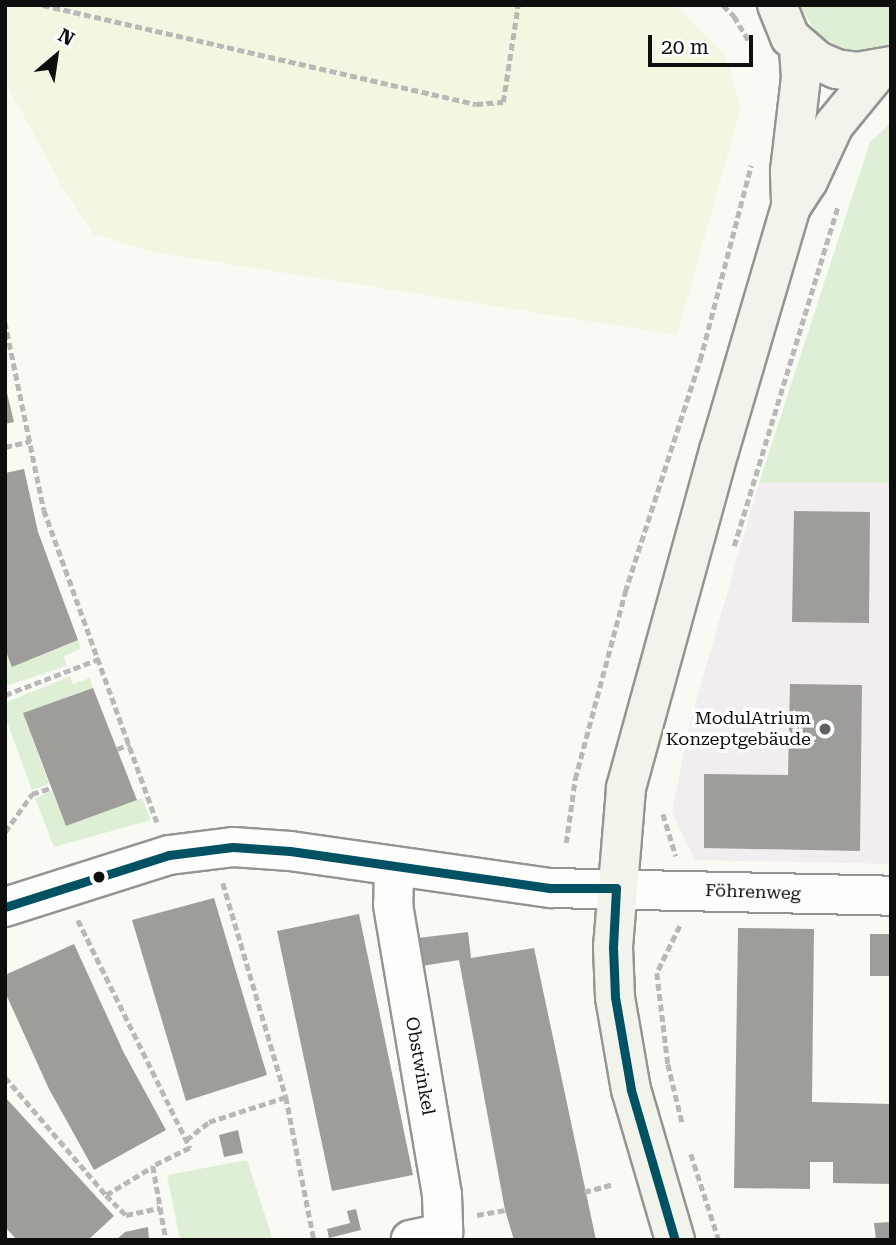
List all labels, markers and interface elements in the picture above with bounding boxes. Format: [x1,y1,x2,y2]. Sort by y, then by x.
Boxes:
north arrow [21,21,91,91]
scale bar [651,21,756,65]
text: N [54,24,78,51]
text: 20 m [661,35,709,59]
place label: ModulAtrium Konzeptgebäude [666,708,811,750]
marker: ModulAtrium Konzeptgebäude [817,721,833,737]
unlabelled marker [92,870,106,884]
street label: Föhrenweg [705,880,801,904]
street label: Obstwinkel [401,1015,439,1117]

